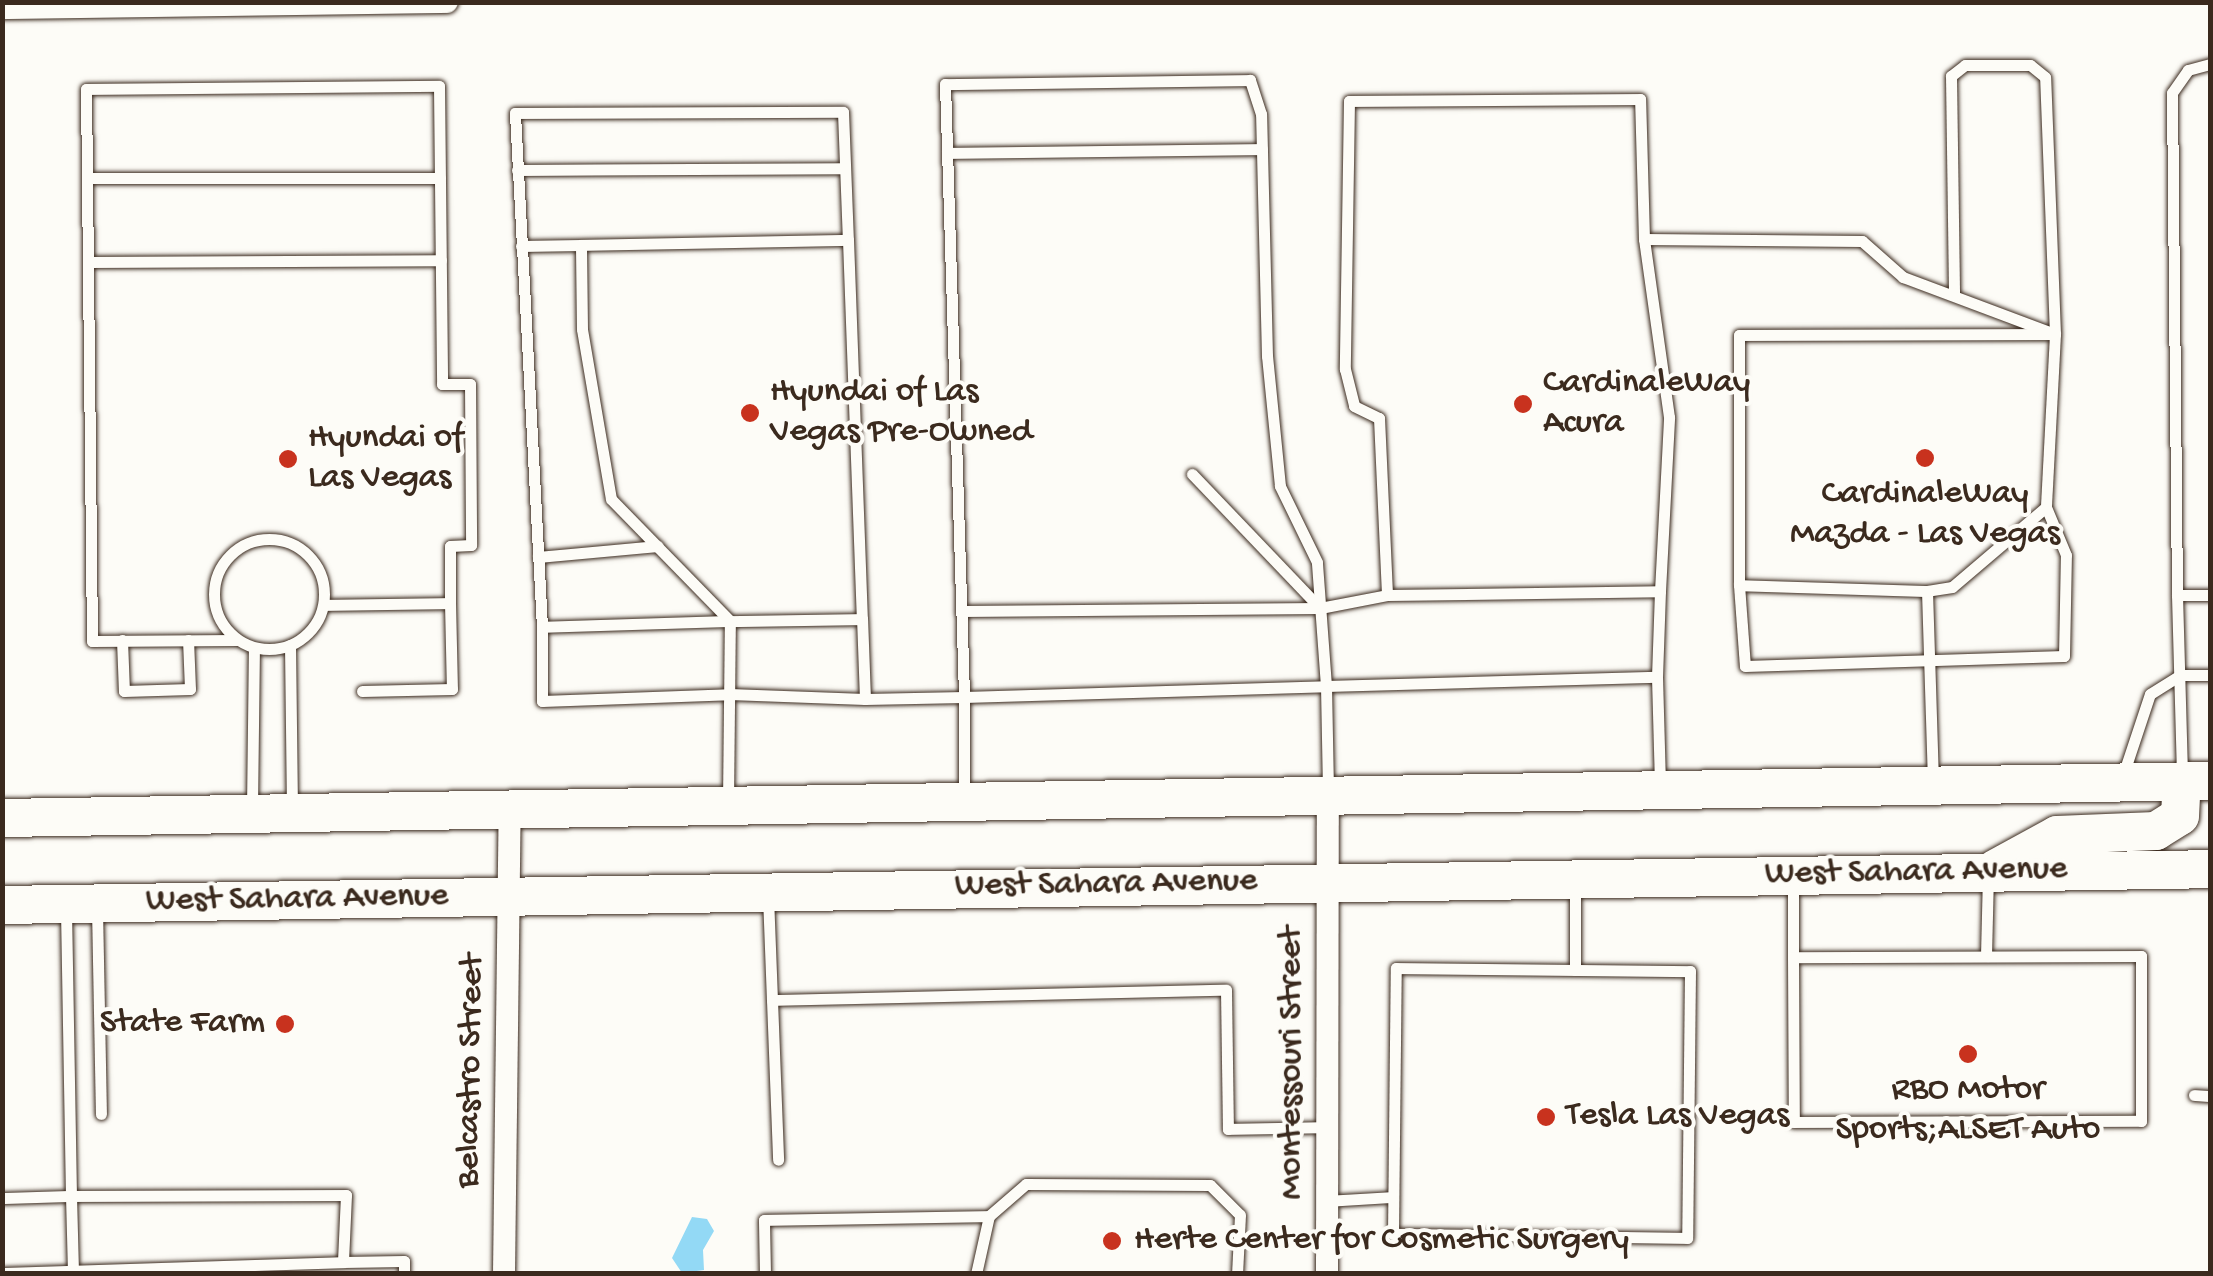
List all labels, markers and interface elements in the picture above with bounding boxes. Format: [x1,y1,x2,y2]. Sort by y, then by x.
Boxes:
place label: CardinaleWay Acura [1543,363,1750,445]
place label: Hyundai of Las Vegas Pre-Owned [770,372,1032,454]
marker: CardinaleWay Acura [1512,393,1534,415]
marker: Hyundai of Las Vegas Pre-Owned [739,402,761,424]
place label: Hyundai of Las Vegas [308,418,463,500]
marker: CardinaleWay Mazda - Las Vegas [1914,447,1936,469]
marker: Hyundai of Las Vegas [277,448,299,470]
place label: CardinaleWay Mazda - Las Vegas [1790,474,2060,556]
street label: West Sahara Avenue [1764,849,2068,897]
street label: West Sahara Avenue [954,861,1258,909]
street label: West Sahara Avenue [145,876,449,924]
street label: Montessouri Street [1272,926,1314,1200]
street label: Belcastro Street [449,953,495,1189]
place label: State Farm [100,1003,265,1045]
marker: State Farm [274,1013,296,1035]
marker: RBO Motor Sports;ALSET Auto [1957,1043,1979,1065]
place label: RBO Motor Sports;ALSET Auto [1836,1070,2100,1152]
place label: Tesla Las Vegas [1566,1096,1789,1138]
marker: Tesla Las Vegas [1535,1106,1557,1128]
place label: Herte Center for Cosmetic Surgery [1134,1220,1629,1262]
marker: Herte Center for Cosmetic Surgery [1099,1228,1125,1254]

